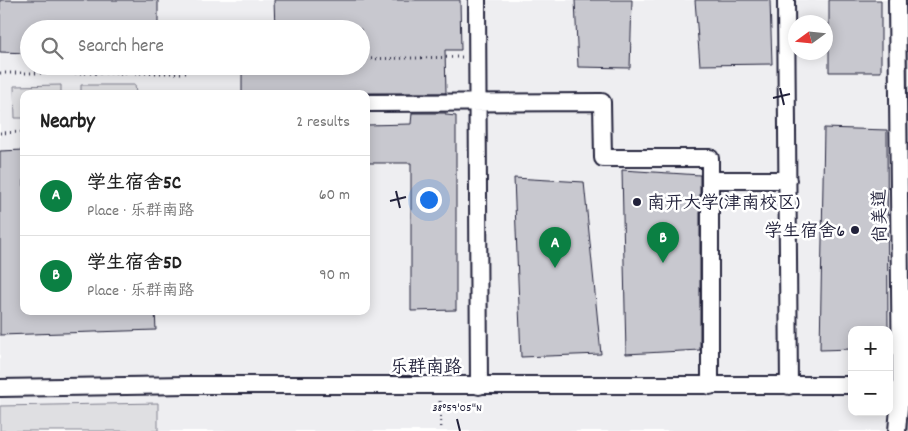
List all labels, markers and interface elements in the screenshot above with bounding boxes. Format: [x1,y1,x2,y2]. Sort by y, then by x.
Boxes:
north arrow [788,15,833,60]
search box [20,20,370,75]
icon: search [38,34,66,62]
text: Search here [78,34,164,61]
text: Nearby [40,108,95,138]
text: 2 results [296,111,350,134]
text: 学生宿舍5C [87,171,181,198]
text: A [52,184,60,207]
text: 60 m [319,184,350,207]
your location [416,187,442,213]
street label: 尚美道 [869,189,894,243]
place label: 南开大学(津南校区) [647,192,800,217]
marker: 南开大学(津南校区) [631,196,643,208]
text: Place · 乐群南路 [87,200,194,223]
place label: 学生宿舍6 [764,220,845,245]
pin: B [647,222,679,263]
marker: 学生宿舍6 [849,224,861,236]
pin: A [539,227,571,268]
text: 学生宿舍5D [87,251,182,278]
text: B [52,264,60,287]
text: 90 m [319,264,350,287]
text: Place · 乐群南路 [87,280,194,303]
map controls [848,326,893,416]
button: + [848,326,893,371]
street label: 乐群南路 [390,356,462,381]
button: − [848,371,893,416]
text: 38°59'05"N [432,400,482,417]

